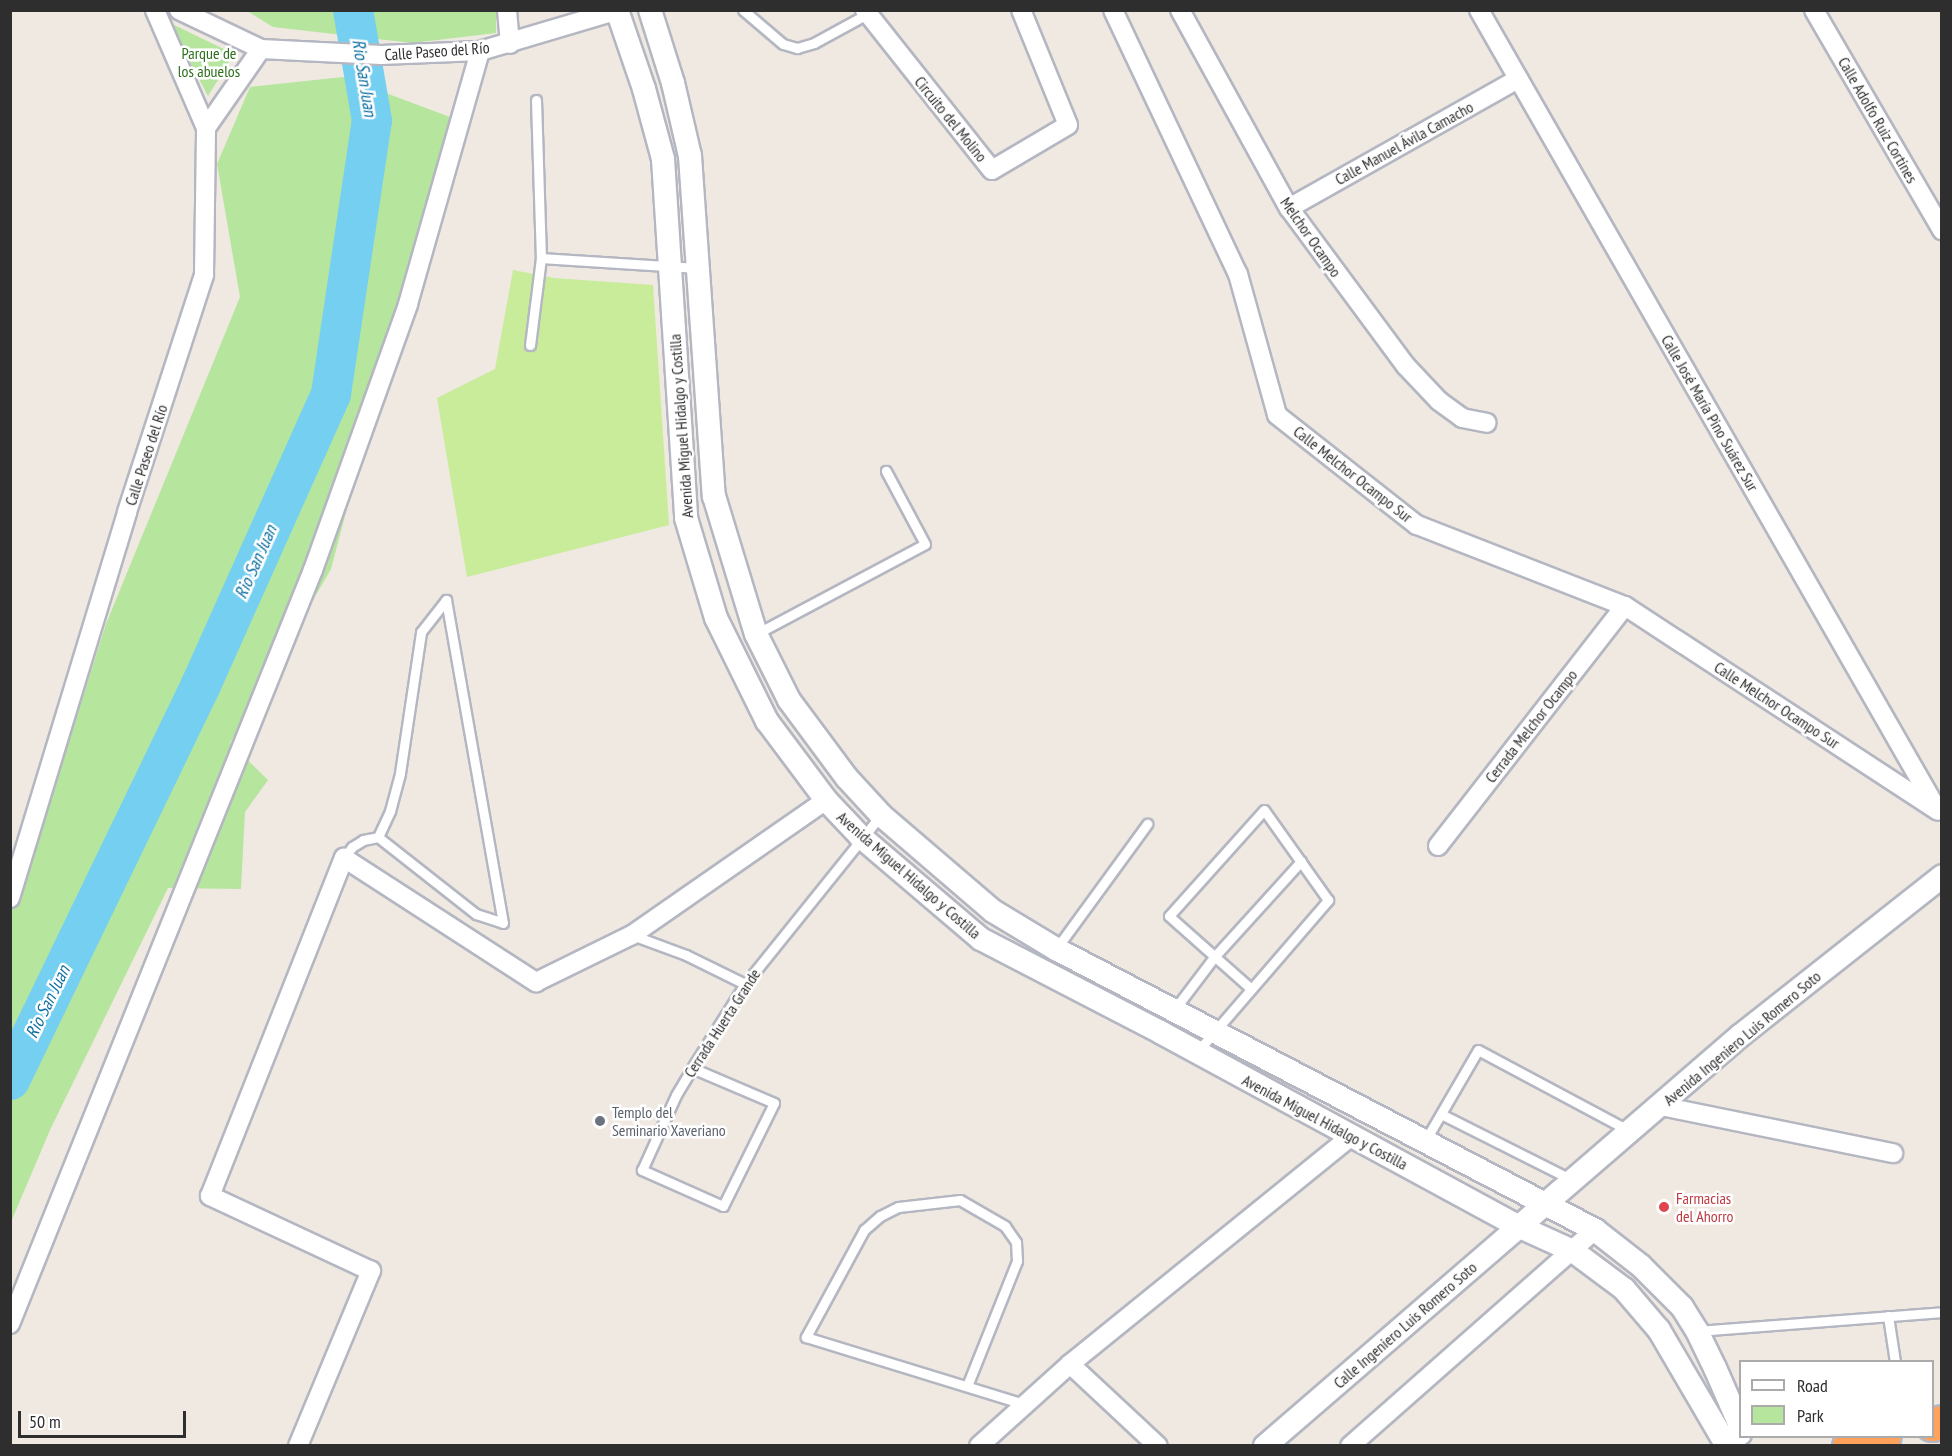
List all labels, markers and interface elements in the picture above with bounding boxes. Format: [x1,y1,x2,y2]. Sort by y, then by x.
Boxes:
water label: Rio San Juan [347,38,381,118]
street label: Calle Paseo del Río [384,38,490,64]
park label: Parque de los abuelos [178,43,240,81]
street label: Calle Adolfo Ruiz Cortines [1834,53,1922,187]
street label: Circuito del Molino [911,72,991,166]
street label: Calle Manuel Ávila Camacho [1331,97,1477,189]
street label: Melchor Ocampo [1276,193,1346,281]
street label: Calle José María Pino Suárez Sur [1657,331,1763,495]
street label: Avenida Miguel Hidalgo y Costilla [665,333,697,519]
street label: Calle Paseo del Río [121,402,171,508]
street label: Calle Melchor Ocampo Sur [1290,422,1416,526]
water label: Rio San Juan [230,522,282,602]
street label: Calle Melchor Ocampo Sur [1711,657,1843,753]
street label: Cerrada Melchor Ocampo [1481,666,1581,786]
street label: Avenida Miguel Hidalgo y Costilla [833,807,985,943]
water label: Rio San Juan [21,962,75,1042]
street label: Cerrada Huerta Grande [680,965,764,1081]
street label: Avenida Ingeniero Luis Romero Soto [1659,967,1825,1109]
street label: Avenida Miguel Hidalgo y Costilla [1239,1070,1411,1174]
place label: Templo del Seminario Xaveriano [612,1102,726,1140]
marker: Templo del Seminario Xaveriano [593,1114,607,1128]
place label: Farmacias del Ahorro [1676,1188,1734,1226]
marker: Farmacias del Ahorro [1657,1200,1671,1214]
street label: Calle Ingeniero Luis Romero Soto [1330,1258,1480,1392]
legend [1739,1360,1934,1438]
text: Road [1797,1374,1828,1397]
scale bar [21,1399,189,1437]
text: Park [1797,1404,1824,1427]
text: 50 m [29,1410,61,1433]

